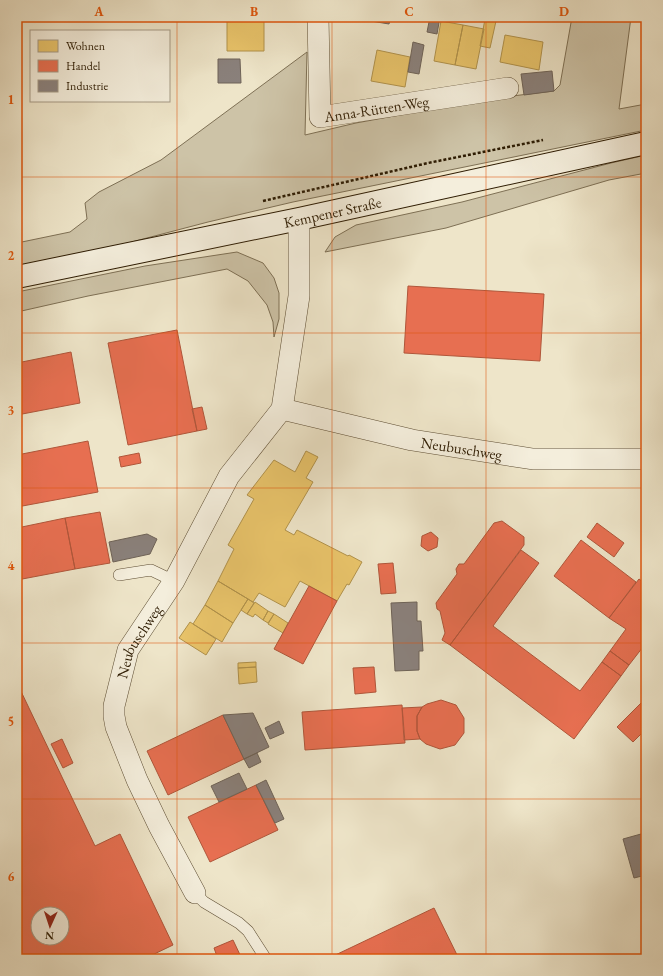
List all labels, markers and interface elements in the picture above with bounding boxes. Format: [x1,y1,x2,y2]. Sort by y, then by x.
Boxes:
text: A [93,3,104,20]
text: B [250,3,258,20]
text: C [404,3,414,20]
text: D [559,3,569,20]
legend [30,30,170,102]
text: Wohnen [66,38,106,54]
text: Handel [66,58,101,74]
text: Industrie [66,78,108,94]
text: 1 [8,91,15,108]
street label: Anna-Rütten-Weg [322,91,431,126]
street label: Kempener Straße [282,192,383,231]
text: 2 [8,247,15,264]
text: 3 [8,402,15,419]
street label: Neubuschweg [420,432,504,464]
text: 4 [8,557,15,574]
street label: Neubuschweg [112,600,166,680]
text: 5 [8,713,14,730]
text: 6 [8,868,15,885]
north arrow [30,906,70,946]
text: N [45,929,54,943]

